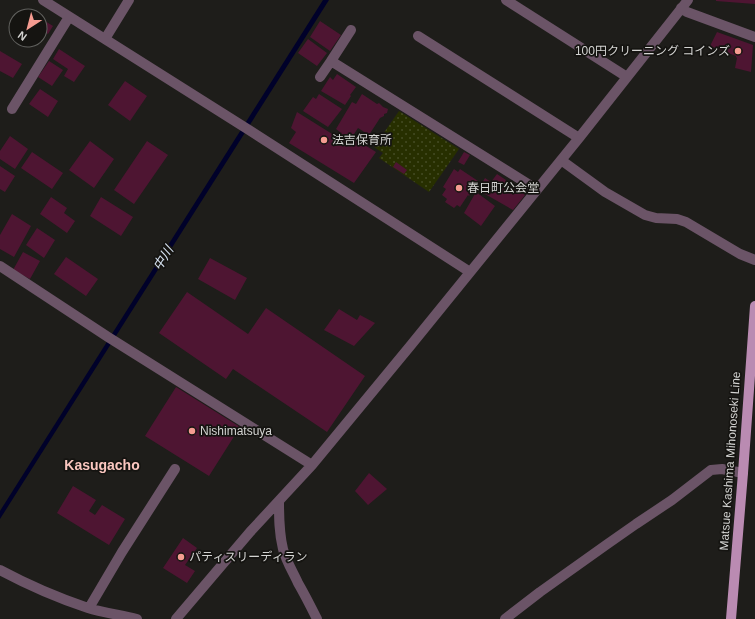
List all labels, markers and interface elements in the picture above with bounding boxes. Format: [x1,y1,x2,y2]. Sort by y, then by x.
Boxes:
north arrow [8,8,48,48]
text: N [15,29,29,43]
place label: 100円クリーニング コインズ [575,44,730,58]
marker: 100円クリーニング コインズ [733,46,743,56]
place label: 法吉保育所 [332,133,392,147]
marker: 法吉保育所 [319,135,329,145]
place label: 春日町公会堂 [467,181,539,195]
marker: 春日町公会堂 [454,183,464,193]
water label: 中川 [150,241,177,273]
street label: Matsue Kashima Mihonoseki Line [717,371,743,551]
place label: Nishimatsuya [200,424,272,438]
marker: Nishimatsuya [187,426,197,436]
district label: Kasugacho [64,457,140,473]
place label: パティスリーディラン [189,550,307,564]
marker: パティスリーディラン [176,552,186,562]

